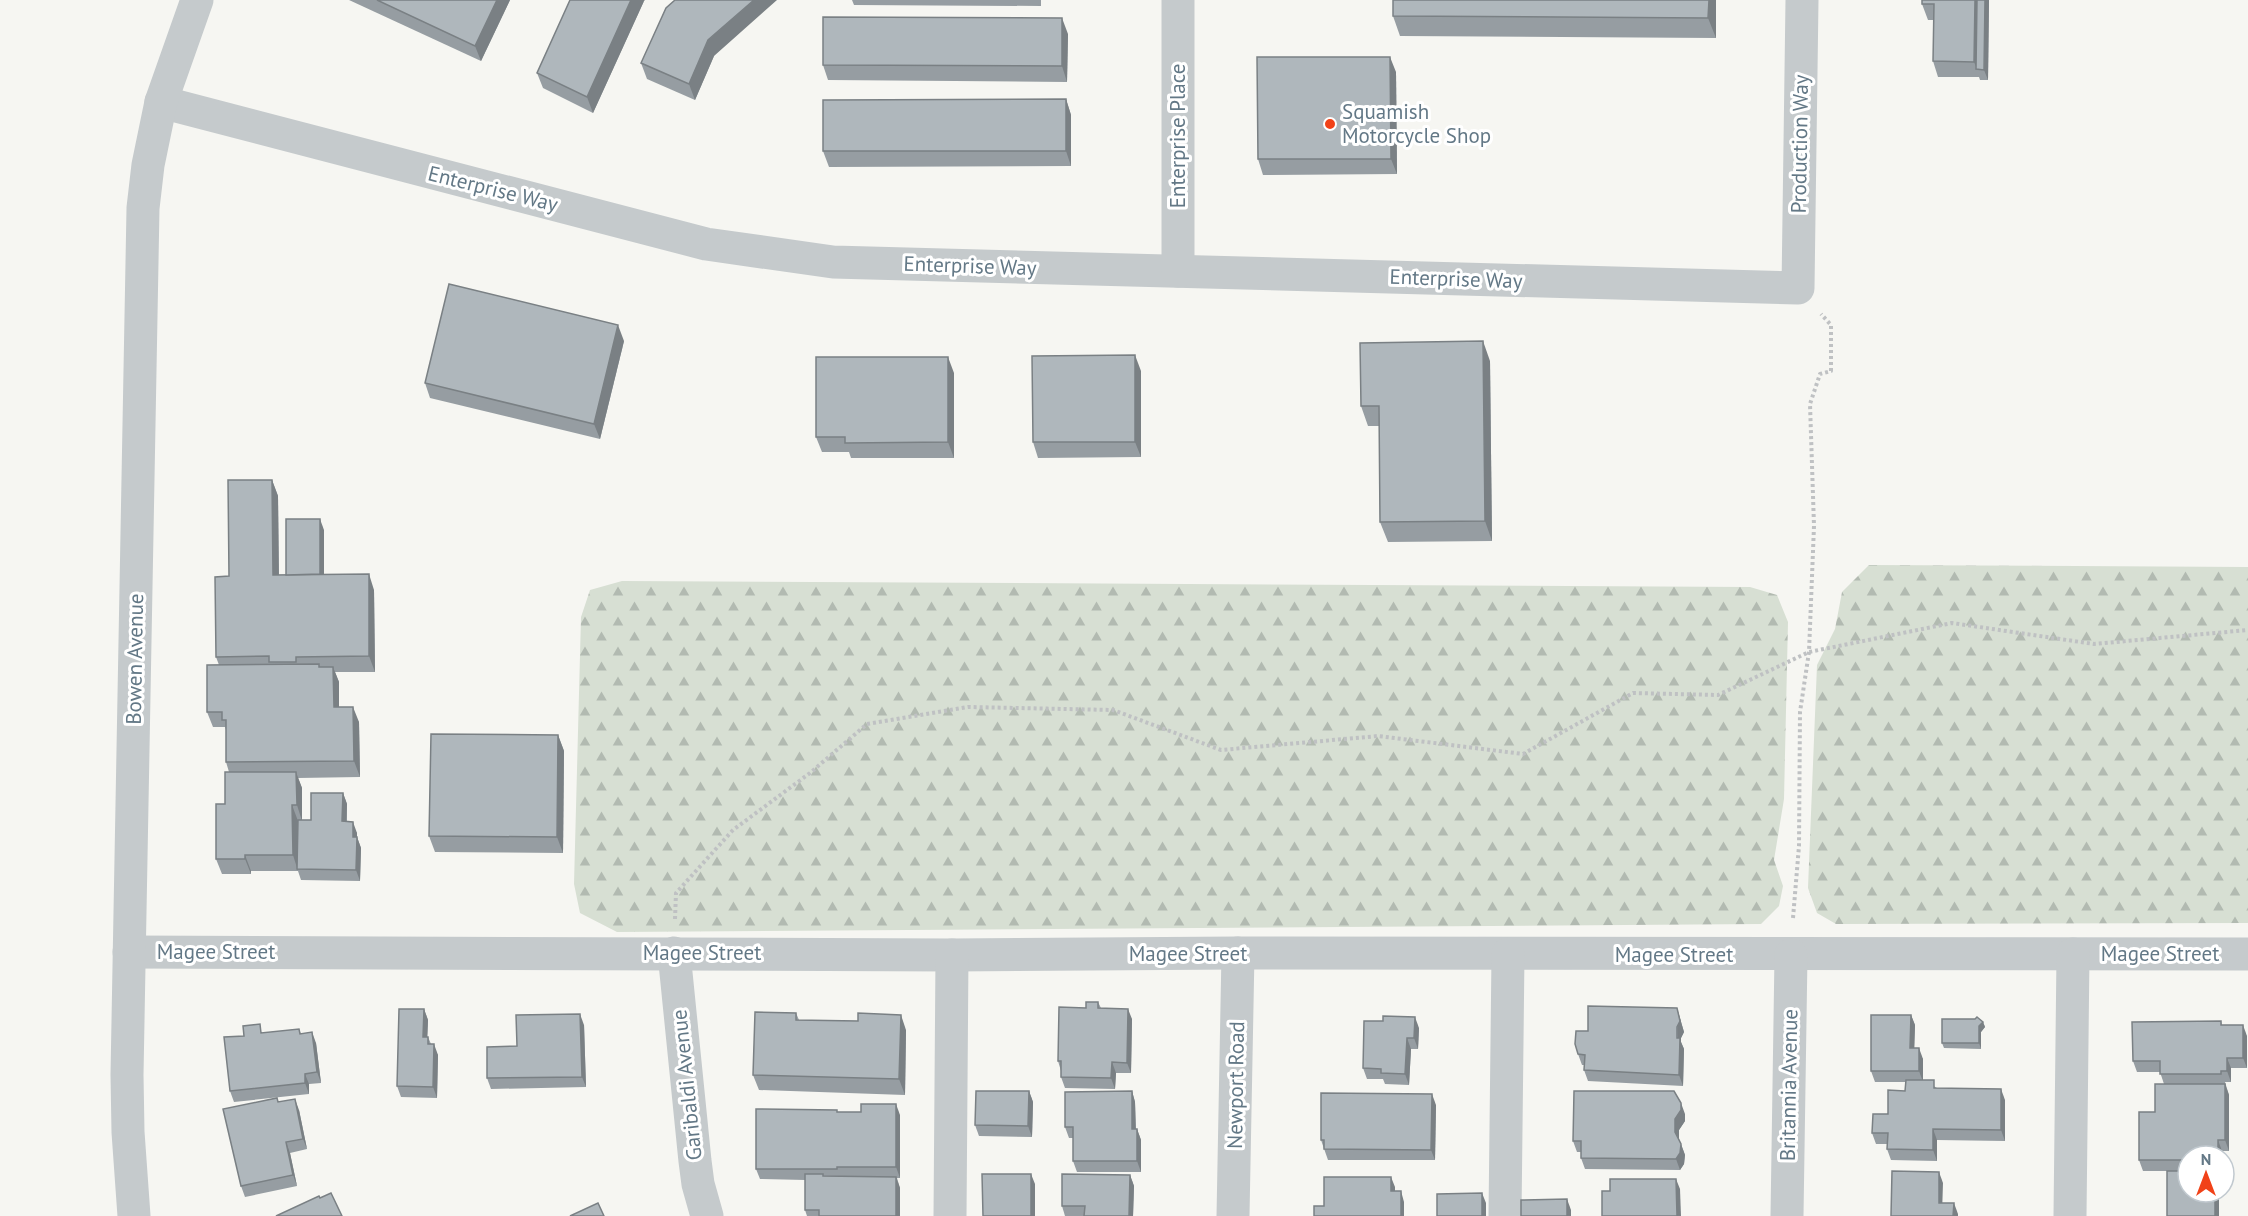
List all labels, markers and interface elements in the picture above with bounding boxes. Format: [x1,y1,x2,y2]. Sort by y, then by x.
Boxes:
street label: Enterprise Place [1164,64,1191,208]
street label: Production Way [1785,74,1814,214]
place label: Squamish Motorcycle Shop [1342,98,1491,149]
marker: Squamish Motorcycle Shop [1323,117,1337,131]
street label: Enterprise Way [425,159,561,218]
street label: Enterprise Way [903,250,1037,281]
street label: Enterprise Way [1389,263,1523,294]
street label: Bowen Avenue [120,593,149,725]
street label: Magee Street [157,938,275,965]
street label: Magee Street [643,939,761,966]
street label: Magee Street [1129,940,1247,967]
street label: Magee Street [2101,940,2219,967]
street label: Magee Street [1615,941,1733,968]
street label: Garibaldi Avenue [665,1008,708,1162]
street label: Britannia Avenue [1774,1009,1803,1161]
street label: Newport Road [1221,1021,1250,1149]
north arrow [2176,1144,2236,1204]
text: N [2201,1149,2211,1169]

